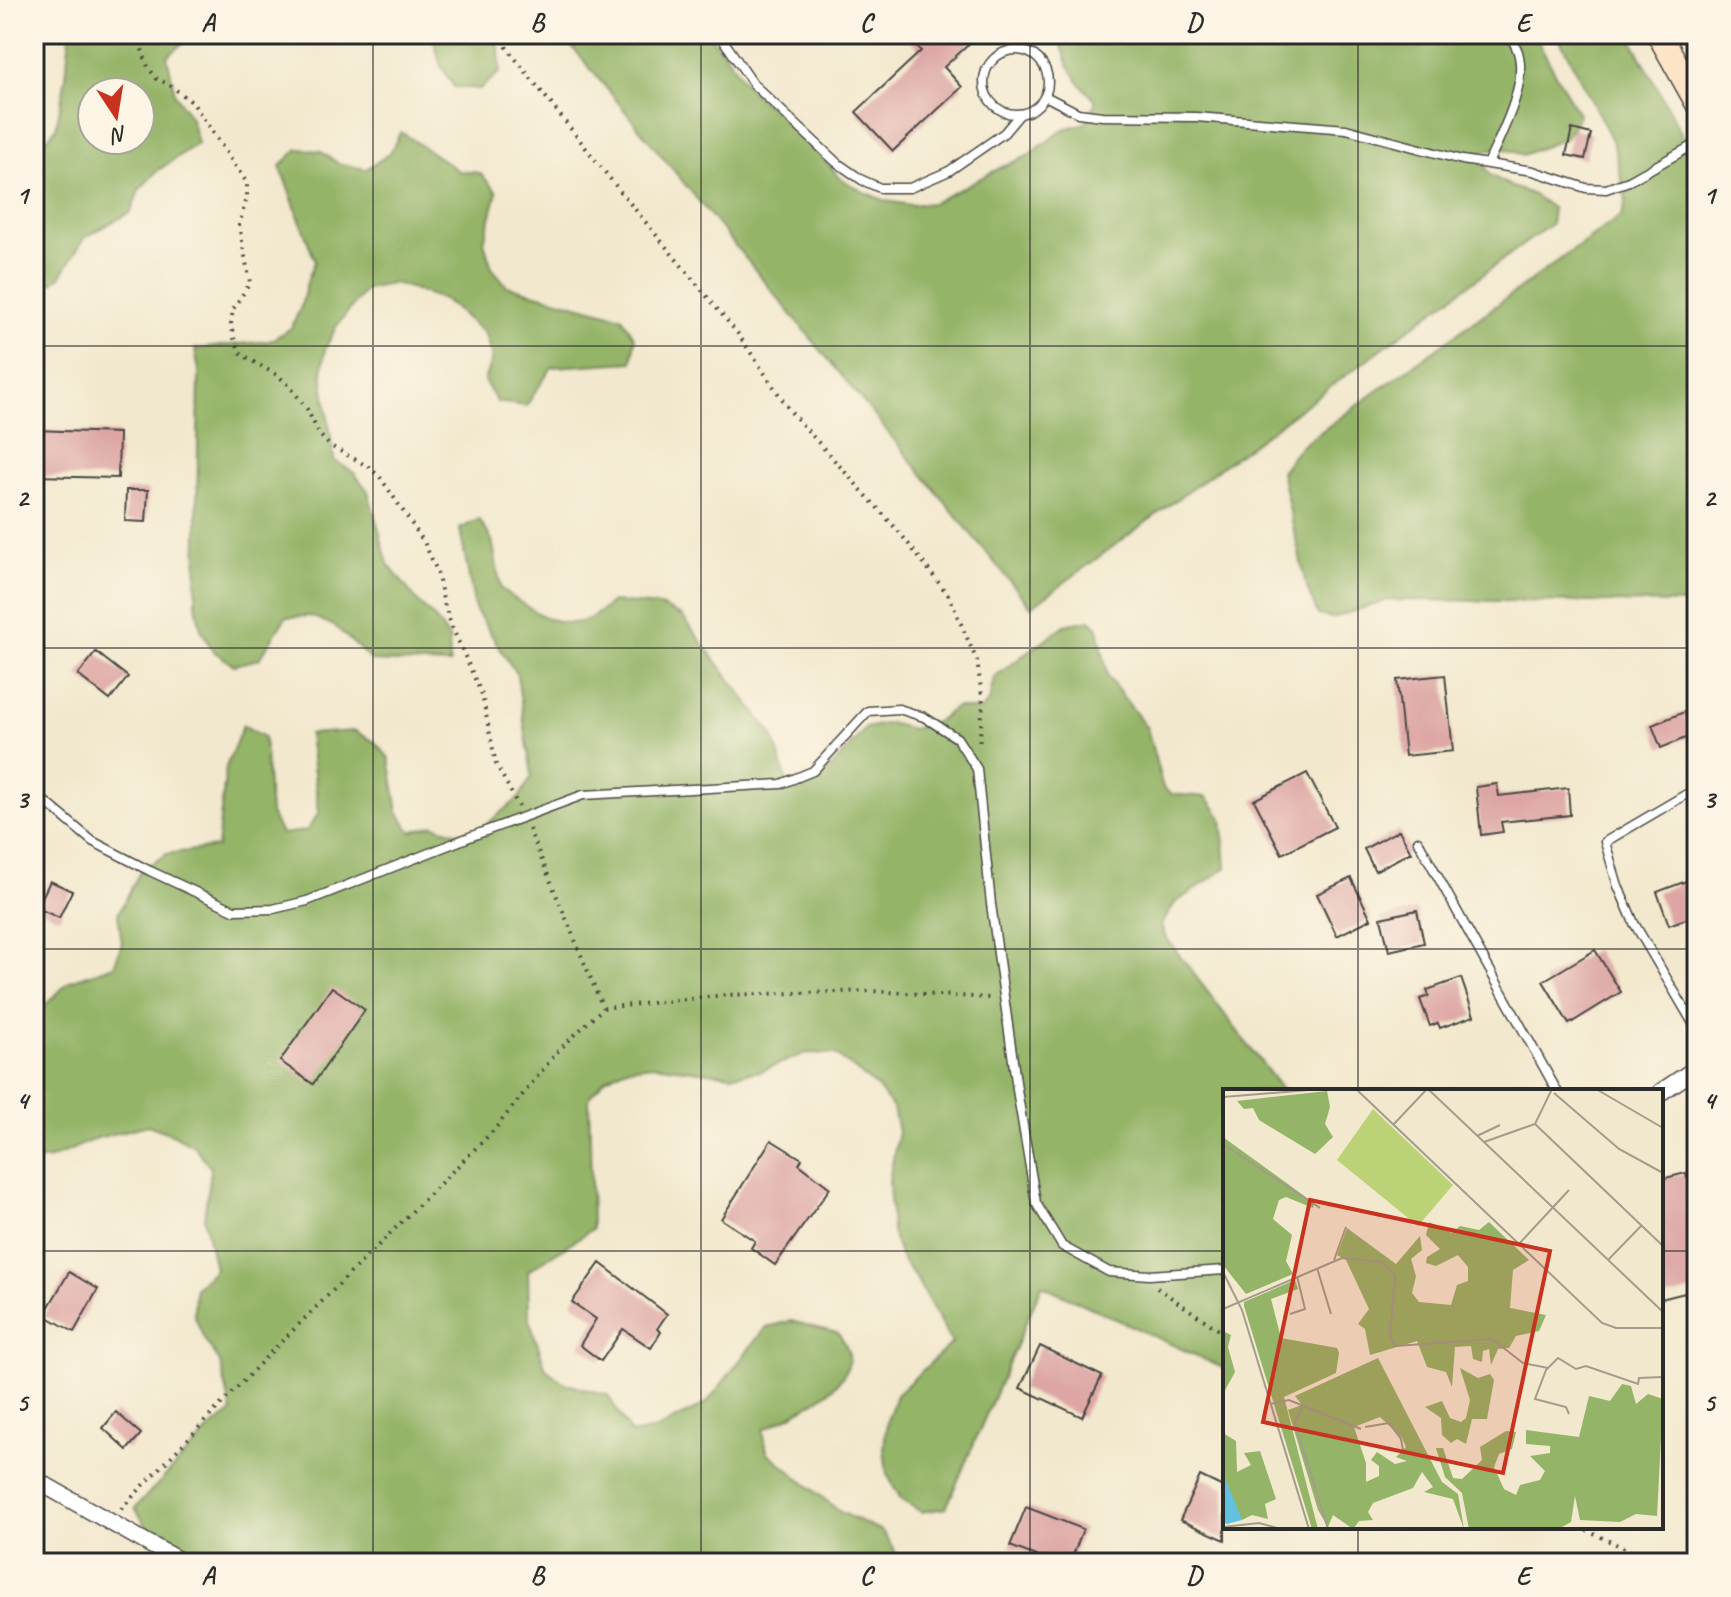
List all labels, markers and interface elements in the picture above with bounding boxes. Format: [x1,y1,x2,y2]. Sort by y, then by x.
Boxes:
text: A [201,6,216,39]
text: B [530,6,546,39]
text: C [860,6,876,39]
text: D [1186,6,1204,39]
text: E [1516,6,1534,39]
north arrow [76,76,156,156]
text: N [107,119,130,150]
text: 1 [16,179,31,212]
text: 1 [1703,179,1718,212]
text: 2 [16,481,30,514]
text: 2 [1703,481,1717,514]
text: 3 [16,783,30,816]
text: 3 [1703,783,1717,816]
text: 4 [16,1084,31,1117]
text: 4 [1703,1084,1718,1117]
inset map [1223,1089,1663,1529]
text: 5 [16,1386,30,1419]
text: 5 [1703,1386,1717,1419]
text: A [201,1559,216,1592]
text: B [530,1559,546,1592]
text: C [860,1559,876,1592]
text: D [1186,1559,1204,1592]
text: E [1516,1559,1534,1592]

